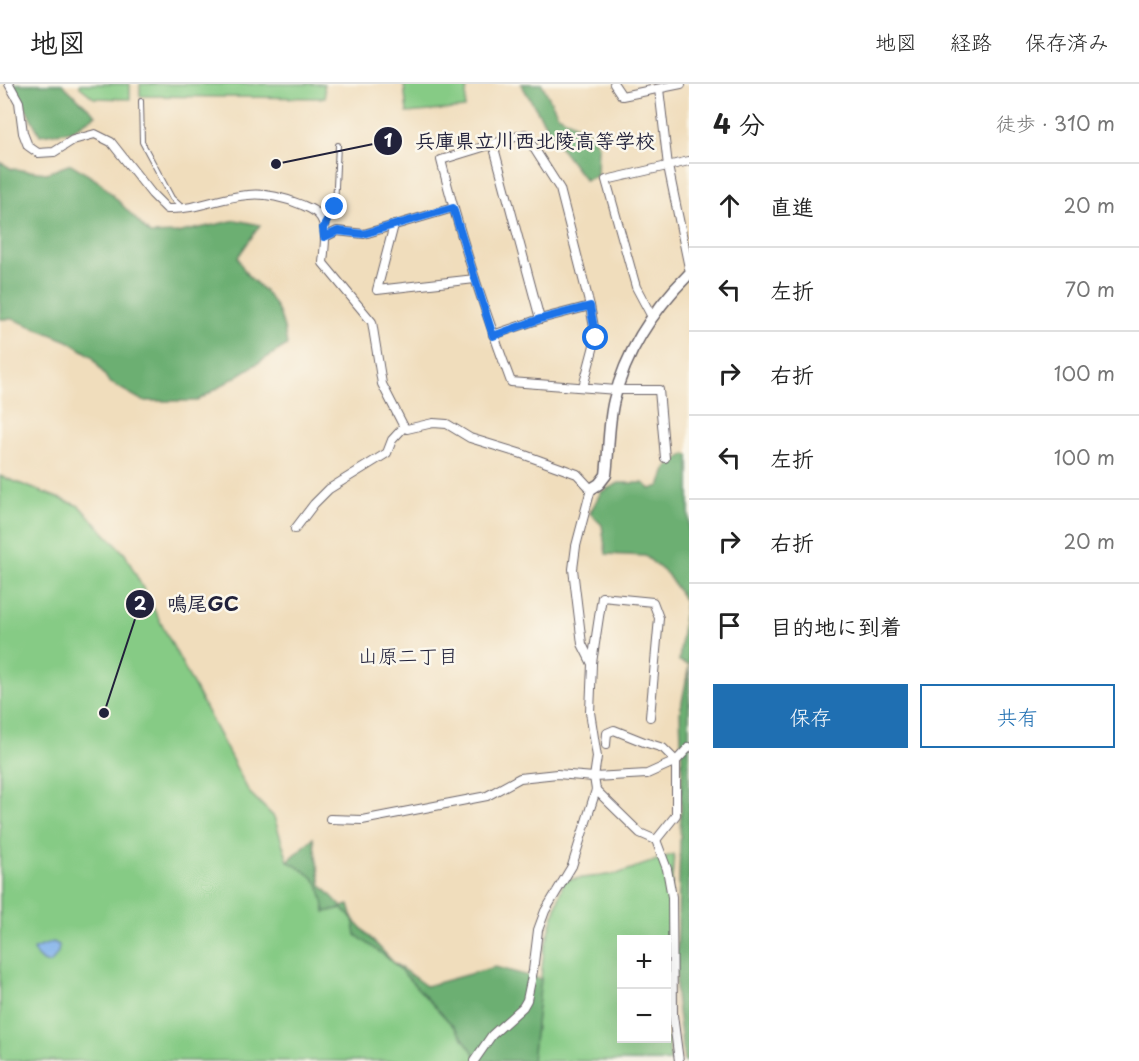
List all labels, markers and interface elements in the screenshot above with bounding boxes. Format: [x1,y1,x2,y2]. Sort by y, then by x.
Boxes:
text: 地図 [30,20,86,63]
text: 地図 [875,25,917,57]
text: 経路 [950,25,992,57]
text: 保存済み [1025,25,1109,57]
text: 4 分 [713,104,765,143]
text: 徒歩 · 310 m [996,108,1115,138]
callout: 兵庫県立川西北陵高等学校 [373,122,667,160]
text: 兵庫県立川西北陵高等学校 [415,125,655,155]
text: 1 [384,126,393,153]
icon: ahead [713,189,746,222]
text: 直進 [770,189,814,222]
text: 20 m [1063,190,1115,220]
route end [321,193,347,219]
icon: left [713,273,746,306]
text: 左折 [770,273,814,306]
text: 70 m [1065,274,1115,304]
route start [582,324,608,350]
icon: right [713,357,746,390]
text: 右折 [770,357,814,390]
text: 100 m [1054,358,1115,388]
icon: left [713,441,746,474]
text: 左折 [770,441,814,474]
text: 100 m [1054,442,1115,472]
icon: right [713,525,746,558]
text: 右折 [770,525,814,558]
text: 20 m [1063,526,1115,556]
callout: 鳴尾GC [125,585,250,623]
text: 鳴尾GC [167,588,239,618]
text: 2 [134,589,147,616]
icon: arrive [713,609,746,642]
text: 目的地に到着 [770,609,902,642]
district label: 山原二丁目 [358,640,458,670]
button: 保存 [713,684,908,748]
button: 共有 [920,684,1115,748]
map controls [617,935,671,1043]
button: + [617,935,671,989]
button: − [617,989,671,1043]

